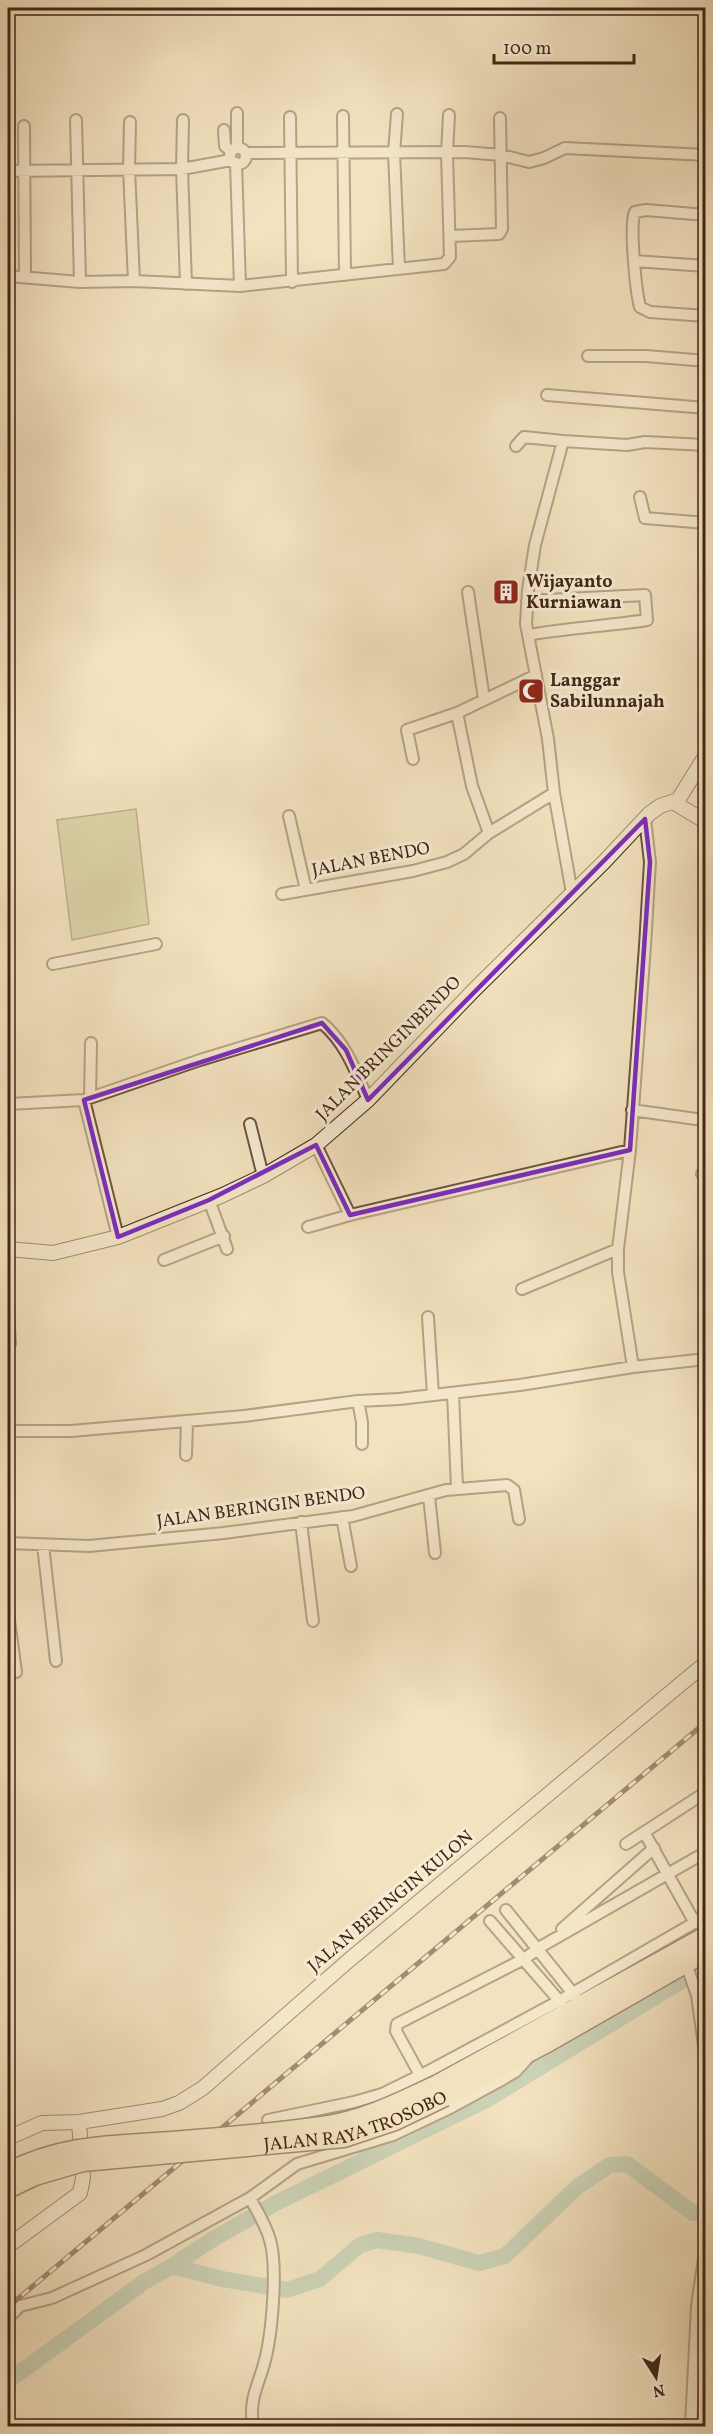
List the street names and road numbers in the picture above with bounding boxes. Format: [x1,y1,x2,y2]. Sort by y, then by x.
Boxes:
street label: JALAN BENDO [310,836,432,884]
street label: JALAN BRINGINBENDO [311,971,467,1127]
street label: JALAN BERINGIN BENDO [155,1481,367,1535]
street label: JALAN BERINGIN KULON [303,1825,479,1979]
street label: JALAN RAYA TROSOBO [263,2085,451,2158]

